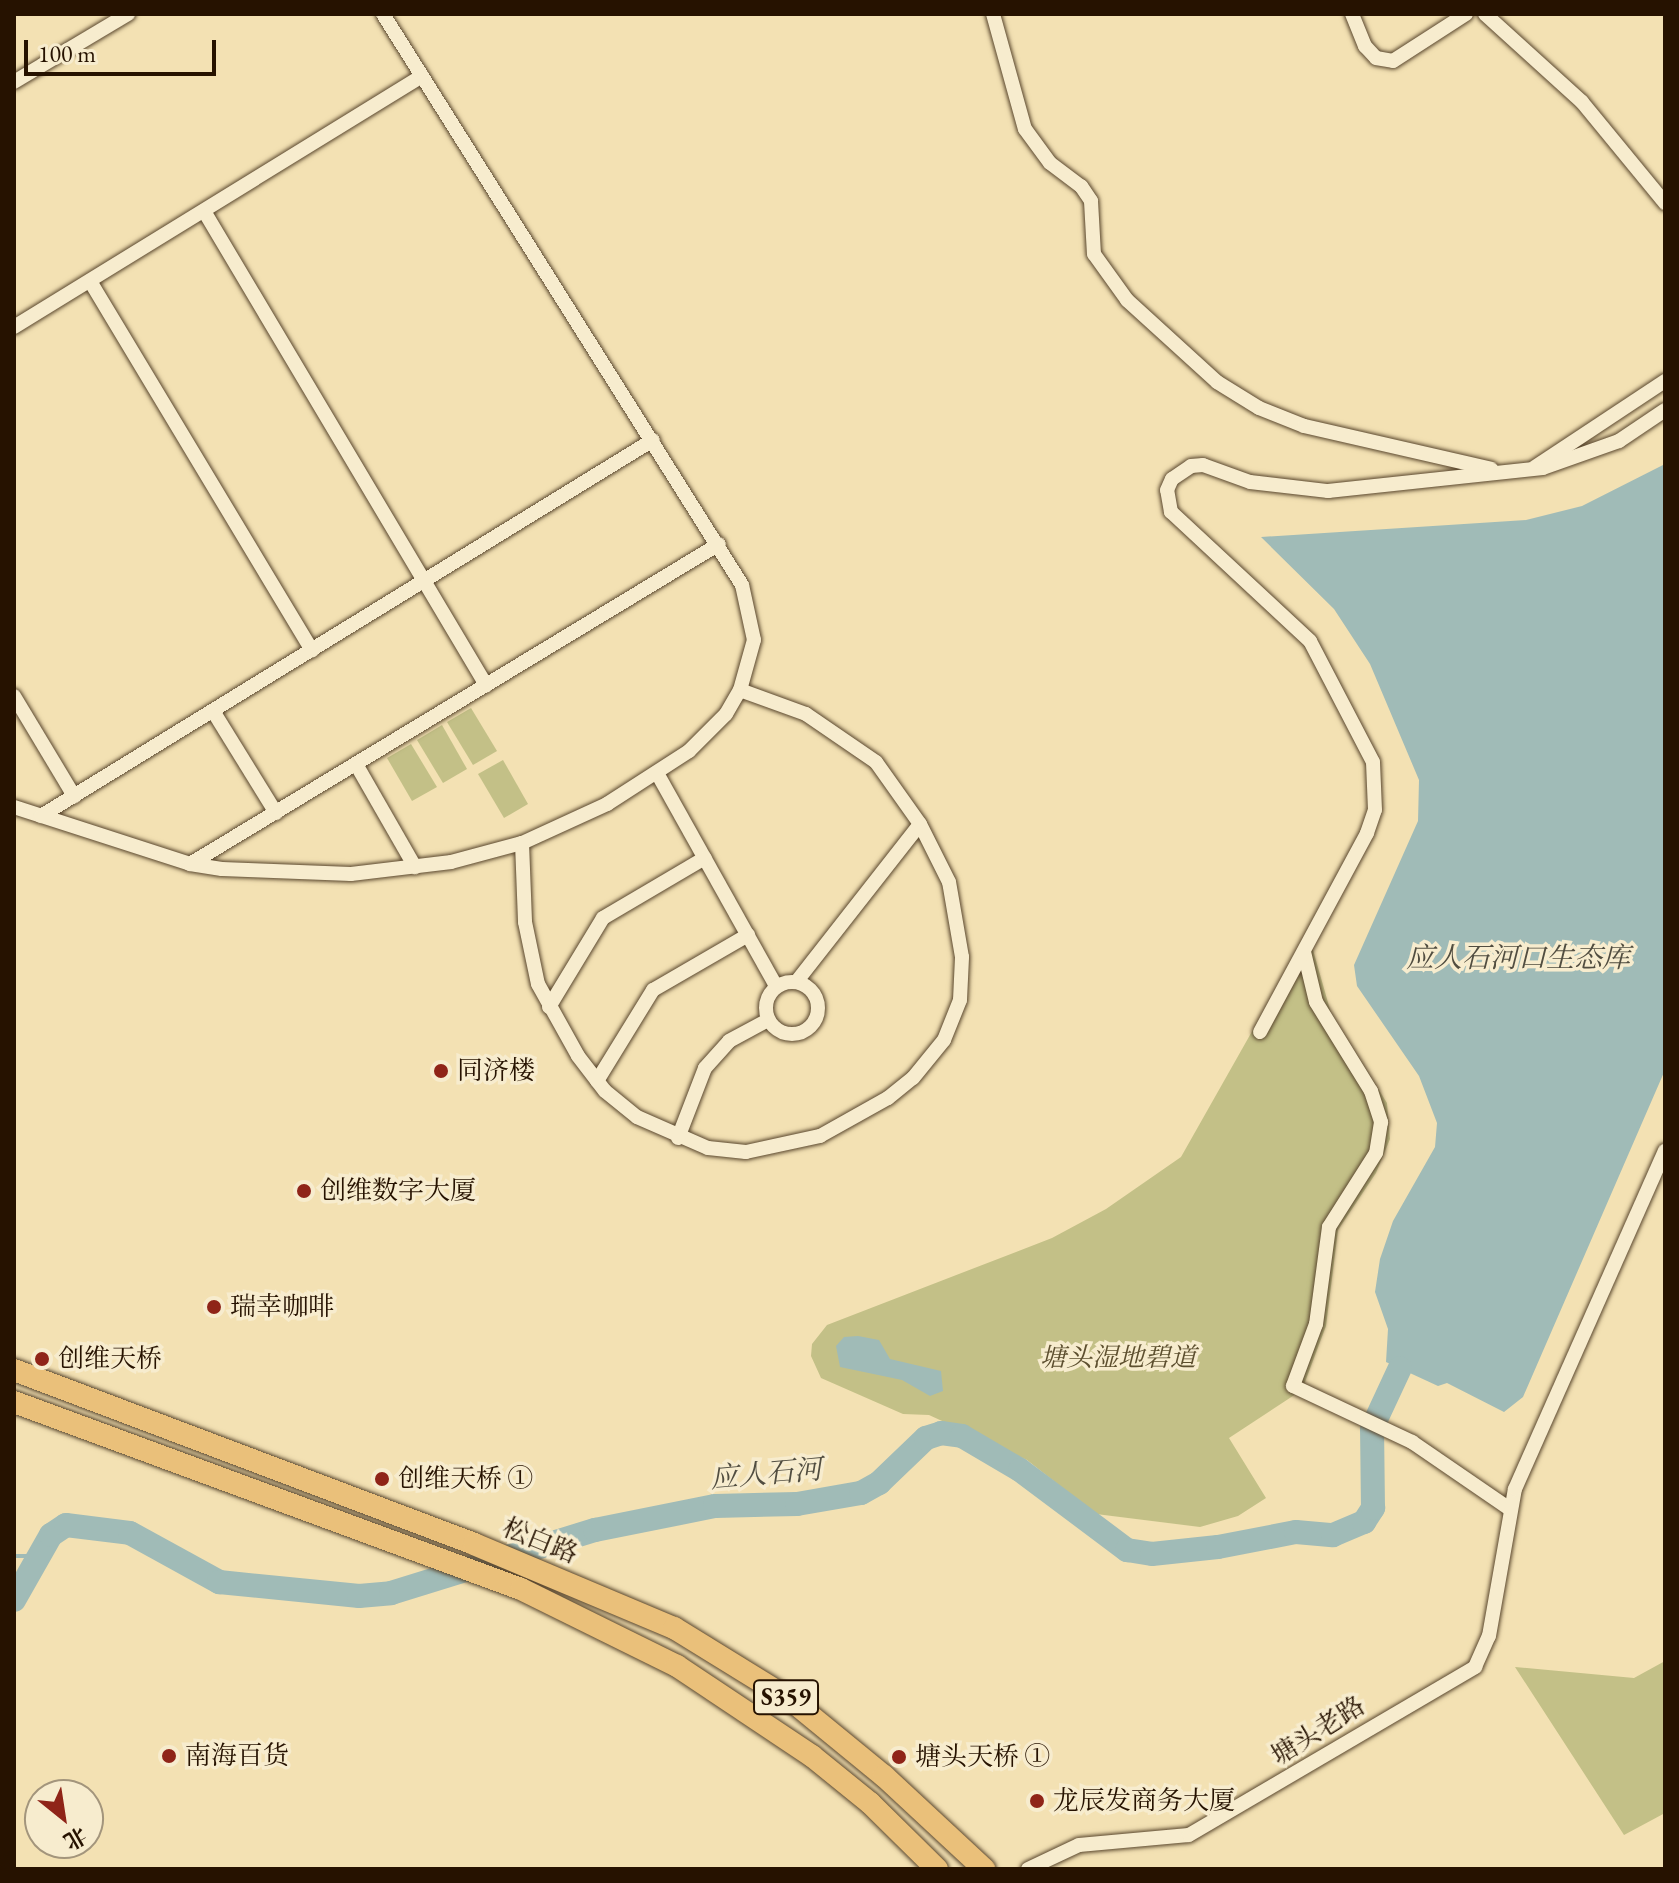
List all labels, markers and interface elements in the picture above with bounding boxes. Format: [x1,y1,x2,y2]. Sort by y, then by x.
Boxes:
scale bar [28,24,220,74]
text: 100 m [38,38,96,69]
water label: 应人石河口生态库 [1406,940,1630,974]
place label: 同济楼 [457,1055,535,1087]
marker: 同济楼 [432,1062,450,1080]
place label: 创维数字大厦 [320,1175,476,1207]
marker: 创维数字大厦 [295,1182,313,1200]
place label: 瑞幸咖啡 [230,1291,334,1323]
marker: 瑞幸咖啡 [205,1298,223,1316]
park label: 塘头湿地碧道 [1040,1342,1196,1374]
place label: 创维天桥 [58,1343,162,1375]
marker: 创维天桥 [33,1350,51,1368]
water label: 应人石河 [709,1451,823,1495]
place label: 创维天桥 ① [398,1463,533,1495]
marker: 创维天桥 ① [373,1470,391,1488]
street label: 松白路 [498,1512,582,1570]
road number: S359 [752,1677,820,1717]
street label: 塘头老路 [1266,1690,1370,1772]
place label: 南海百货 [185,1740,289,1772]
place label: 塘头天桥 ① [915,1741,1050,1773]
marker: 南海百货 [160,1747,178,1765]
marker: 塘头天桥 ① [890,1748,908,1766]
north arrow [24,1779,104,1859]
place label: 龙辰发商务大厦 [1053,1785,1235,1817]
marker: 龙辰发商务大厦 [1028,1792,1046,1810]
text: 北 [58,1820,92,1857]

